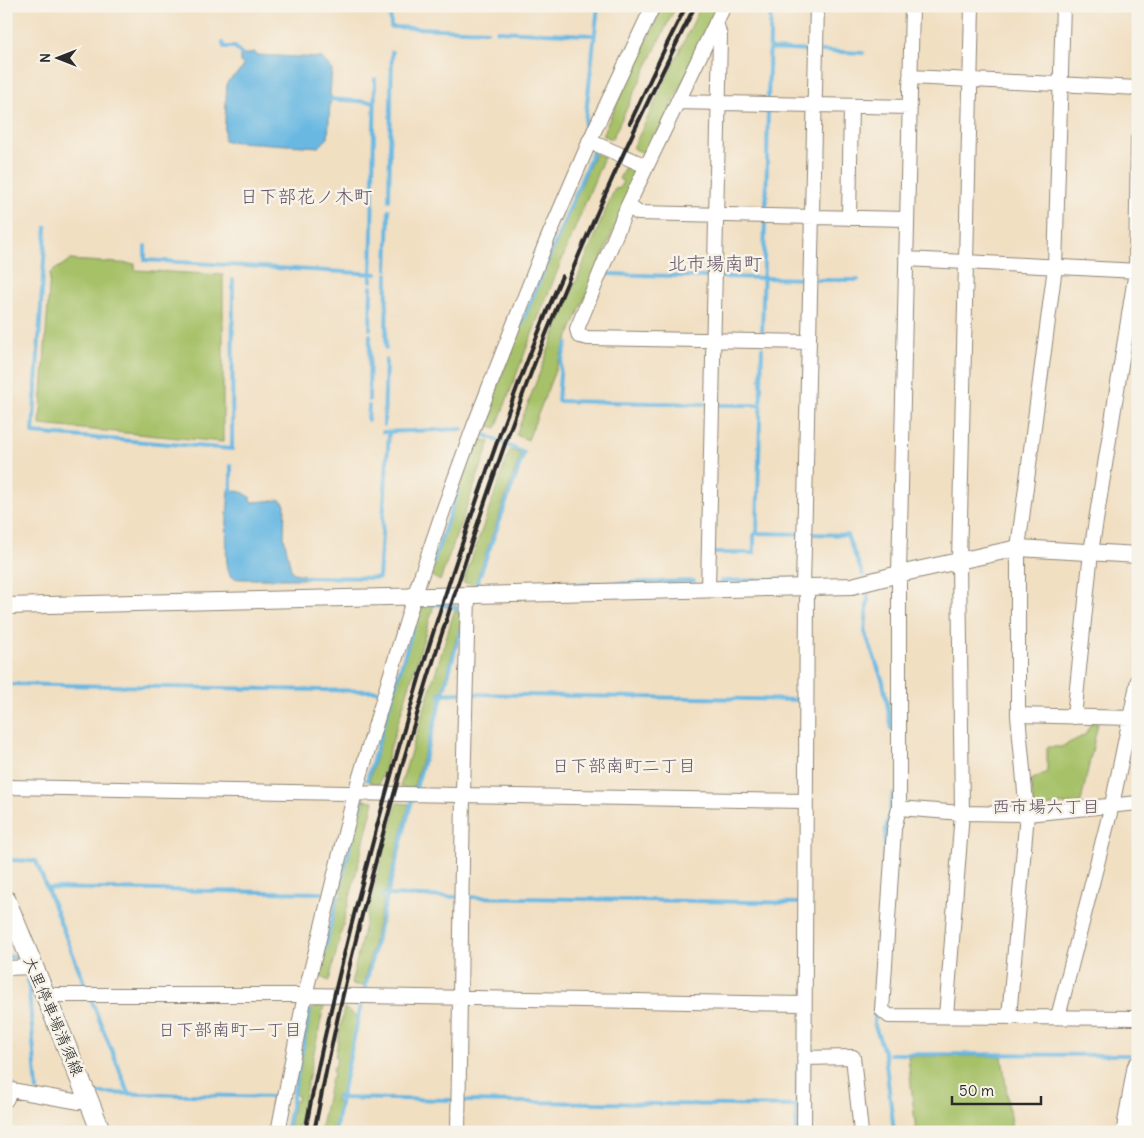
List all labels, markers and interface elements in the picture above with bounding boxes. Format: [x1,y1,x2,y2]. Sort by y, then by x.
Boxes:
north arrow [32,32,82,82]
text: N [36,53,54,63]
district label: 日下部花ノ木町 [239,184,373,208]
district label: 北市場南町 [667,251,763,275]
district label: 日下部南町二丁目 [552,754,696,777]
district label: 西市場六丁目 [992,795,1100,818]
street label: 大里停車場清須線 [20,953,88,1079]
district label: 日下部南町一丁目 [158,1018,302,1041]
scale bar [952,1073,1040,1105]
text: 50 m [959,1081,994,1100]

